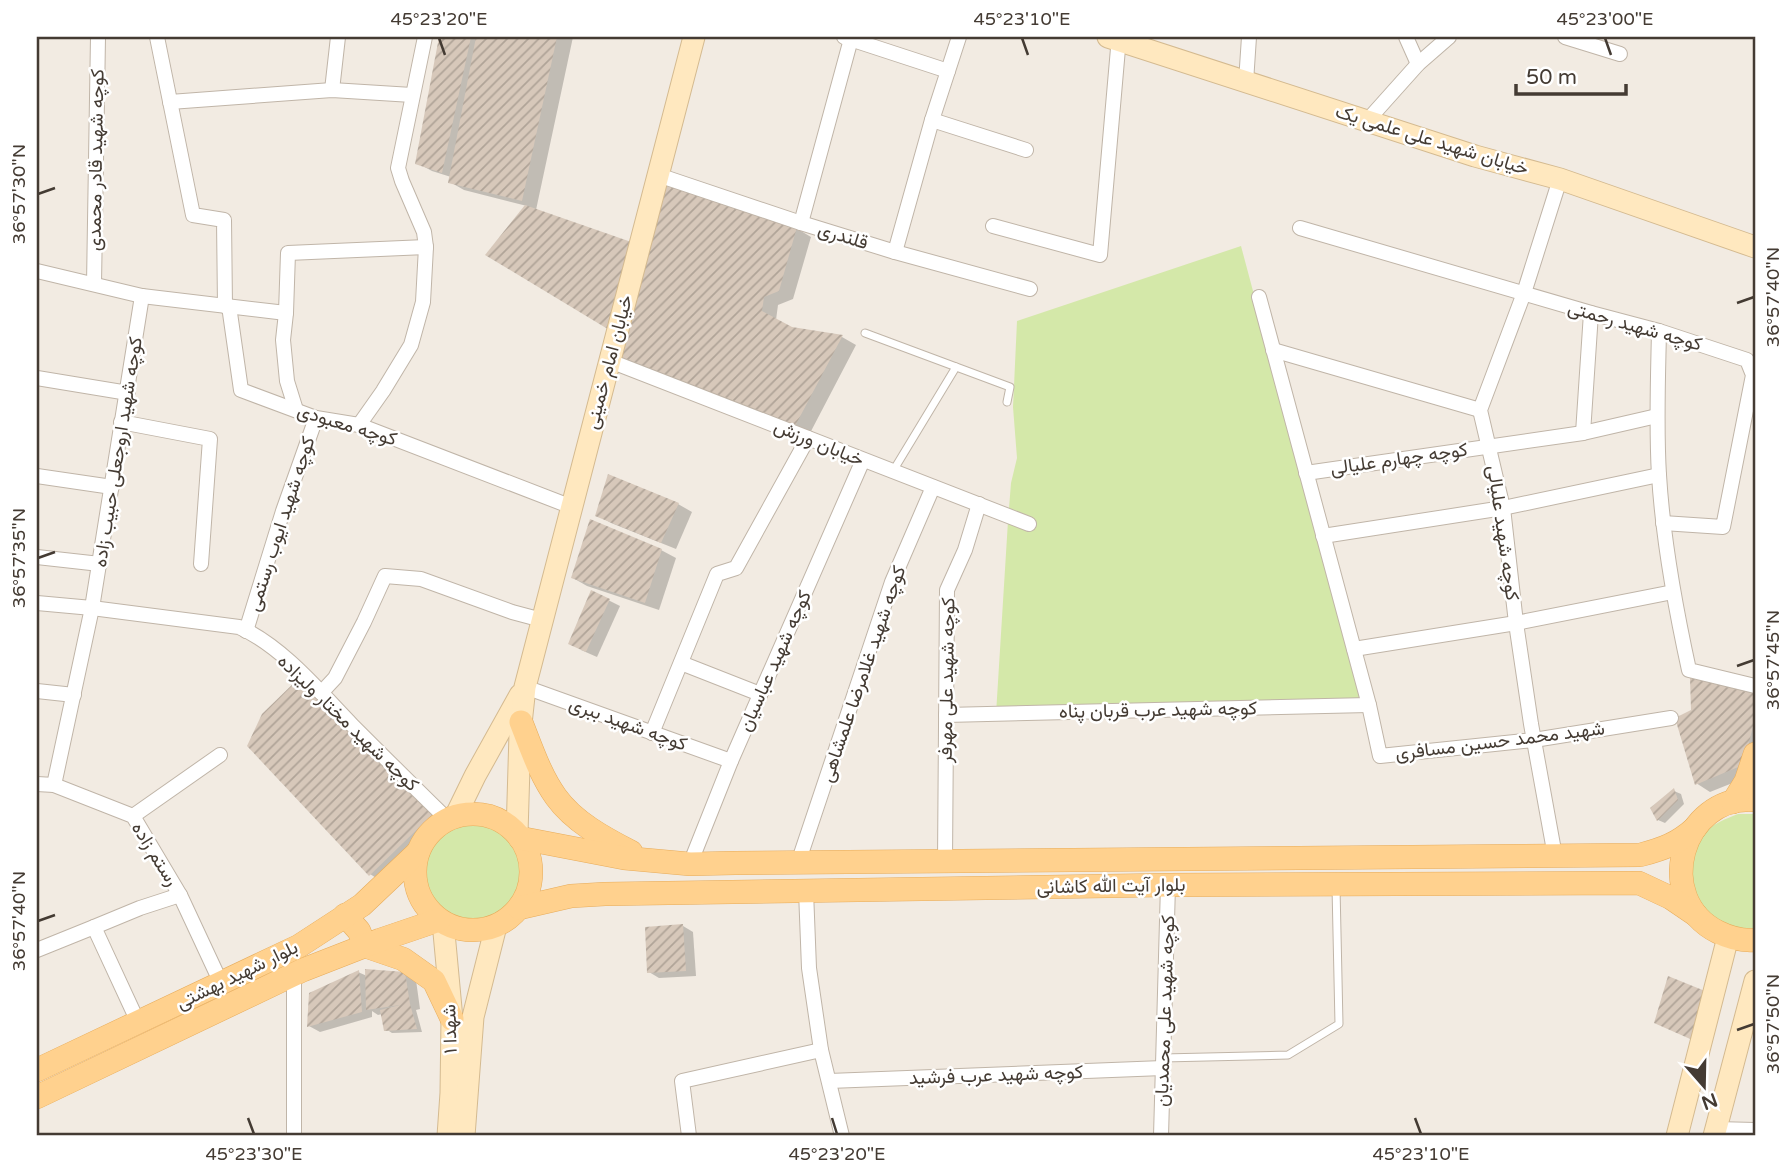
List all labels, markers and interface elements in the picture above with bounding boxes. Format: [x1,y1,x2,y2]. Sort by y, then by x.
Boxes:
text: 45°23'20"E [390,8,488,30]
text: 45°23'10"E [973,8,1071,30]
text: 45°23'00"E [1556,8,1654,30]
scale bar [1516,52,1626,96]
text: 50 m [1526,65,1577,90]
street label: کوچه شهید قادر محمدی [83,69,111,251]
street label: خیابان شهید علی علمی یک [1333,100,1531,180]
text: 36°57'30"N [8,144,30,244]
street label: قلندری [815,218,871,254]
text: 36°57'40"N [1762,247,1784,347]
street label: خیابان امام خمینی [581,293,638,432]
street label: کوچه شهید رحمتی [1565,296,1705,358]
street label: کوچه شهید اروجعلی حبیب زاده [89,335,149,569]
street label: کوچه معبودی [294,399,399,452]
street label: خیابان ورزش [771,415,867,471]
street label: کوچه شهید ایوب رستمی [242,434,322,615]
street label: کوچه چهارم علیالی [1329,438,1469,482]
street label: کوچه شهید علیالی [1481,464,1523,602]
text: 36°57'35"N [8,508,30,608]
street label: کوچه شهید غلامرضا علمشاهی [816,563,912,786]
street label: کوچه شهید عباسیان [734,587,818,736]
street label: کوچه شهید علی مهرفر [935,597,961,764]
text: 36°57'45"N [1762,610,1784,710]
street label: کوچه شهید مختار ولیزاده [272,650,423,797]
street label: کوچه شهید ببری [565,693,690,757]
street label: کوچه شهید عرب قربان پناه [1059,697,1257,725]
street label: شهید محمد حسین مسافری [1394,717,1606,765]
street label: رستم زاده [126,818,183,891]
text: 36°57'40"N [8,871,30,971]
street label: بلوار آیت الله کاشانی [1036,874,1186,898]
street label: کوچه شهید علی محمدیان [1151,915,1181,1107]
street label: بلوار شهید بهشتی [173,936,301,1014]
text: 36°57'50"N [1762,974,1784,1074]
street label: شهدا ۱ [438,1004,462,1054]
north arrow [1670,1050,1740,1120]
street label: کوچه شهید عرب فرشید [908,1061,1084,1091]
text: N [1699,1088,1720,1114]
text: 45°23'30"E [205,1143,303,1165]
text: 45°23'20"E [788,1143,886,1165]
text: 45°23'10"E [1372,1143,1470,1165]

